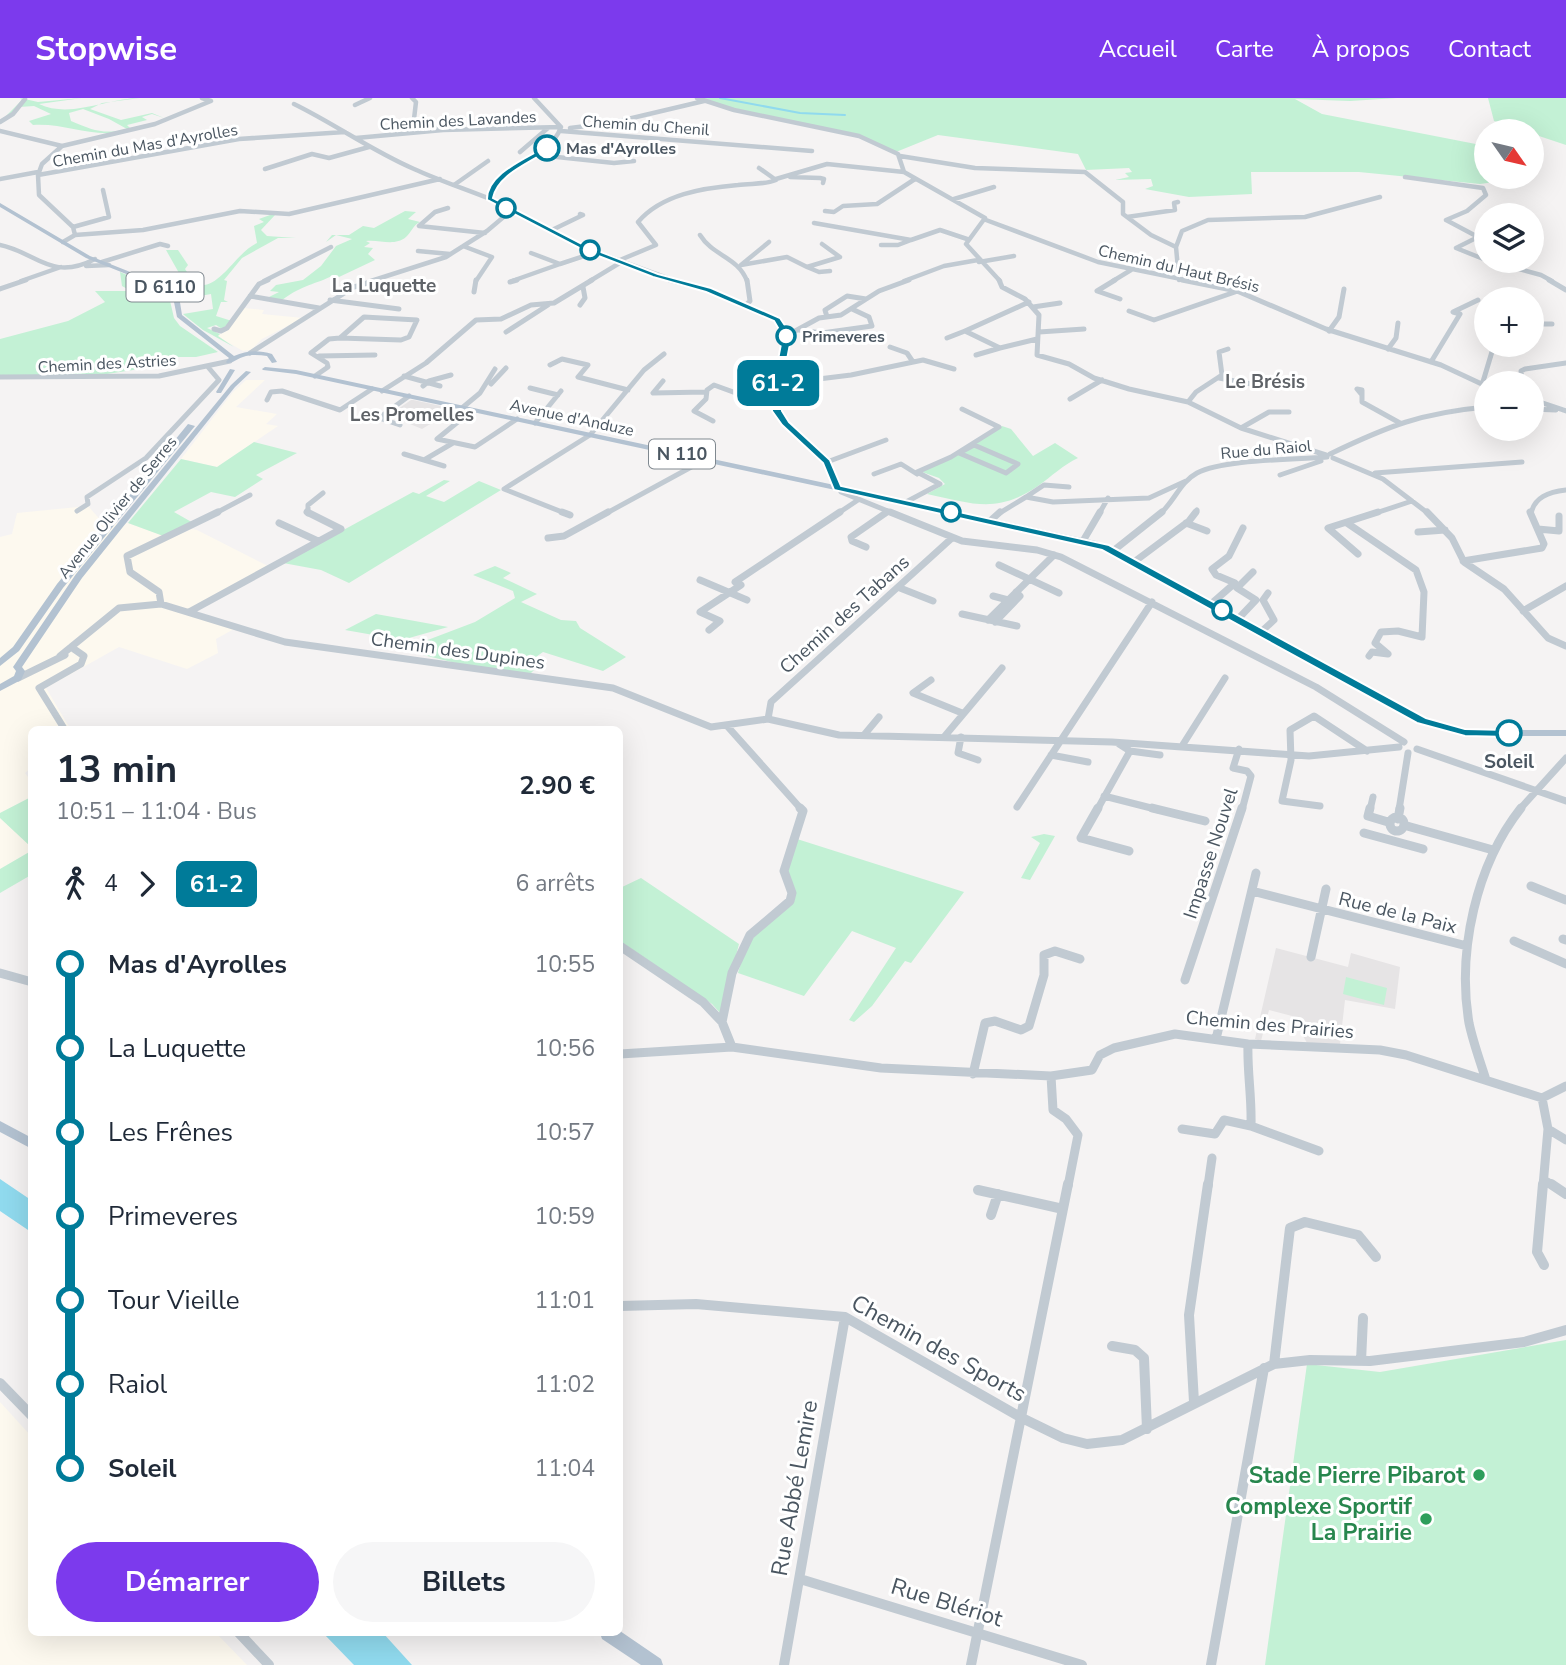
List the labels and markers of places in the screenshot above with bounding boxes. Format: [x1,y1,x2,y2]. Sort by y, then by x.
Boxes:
marker: Mas d'Ayrolles [534,135,560,161]
place label: Mas d'Ayrolles [566,138,676,160]
unlabelled marker [496,198,516,218]
unlabelled marker [580,240,600,260]
marker: Primeveres [776,326,796,346]
place label: Primeveres [802,326,885,348]
unlabelled marker [941,502,961,522]
unlabelled marker [1212,600,1232,620]
marker: Soleil [1496,720,1522,746]
place label: Soleil [1484,749,1534,775]
place label: Stade Pierre Pibarot [1249,1460,1465,1491]
marker: Stade Pierre Pibarot [1471,1467,1487,1483]
place label: Complexe Sportif La Prairie [1225,1491,1413,1548]
marker: Complexe Sportif La Prairie [1418,1511,1434,1527]

